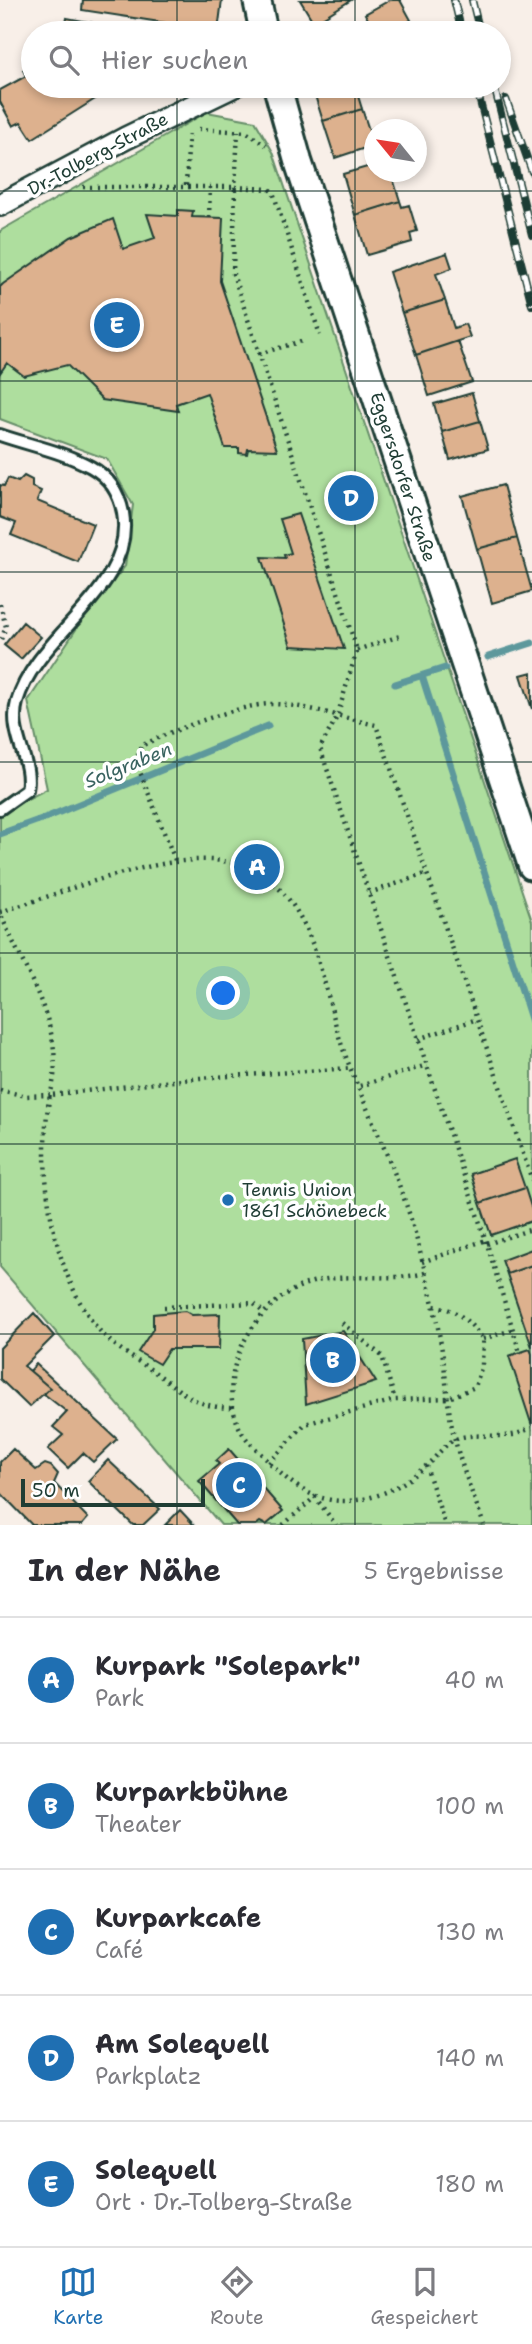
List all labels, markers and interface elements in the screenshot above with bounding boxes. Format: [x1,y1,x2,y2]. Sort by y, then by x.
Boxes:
search box [21,21,511,98]
icon: search [45,41,83,79]
text: Hier suchen [101,42,248,77]
street label: Dr.-Tolberg-Straße [24,107,172,201]
north arrow [364,119,427,182]
pin: E [94,299,140,351]
street label: Eggersdorfer Straße [364,389,442,565]
pin: D [328,472,374,524]
water label: Solgraben [81,736,175,794]
pin: A [234,841,280,893]
your location [206,976,240,1010]
place label: Tennis Union 1861 Schönebeck [242,1178,387,1223]
marker: Tennis Union 1861 Schönebeck [220,1192,236,1208]
pin: B [310,1334,356,1386]
pin: C [216,1459,262,1511]
scale bar [21,1476,205,1508]
text: 50 m [32,1478,80,1503]
text: In der Nähe [28,1550,221,1591]
text: 5 Ergebnisse [364,1556,504,1586]
text: Kurpark "Solepark" [95,1648,360,1683]
text: A [42,1665,60,1695]
text: 40 m [444,1665,504,1695]
text: Park [95,1683,144,1713]
text: Kurparkbühne [95,1774,288,1809]
text: B [44,1791,58,1821]
text: 100 m [435,1791,504,1821]
text: Theater [95,1809,182,1839]
text: Kurparkcafe [95,1900,261,1935]
text: C [44,1917,58,1947]
text: 130 m [436,1917,504,1947]
text: Café [95,1935,143,1965]
text: Am Solequell [95,2026,269,2061]
text: D [43,2043,59,2073]
text: 140 m [436,2043,504,2073]
text: Parkplatz [95,2061,202,2091]
text: Solequell [95,2152,217,2187]
text: E [43,2169,59,2199]
text: 180 m [435,2169,504,2199]
text: Ort · Dr.-Tolberg-Straße [95,2187,353,2217]
tab: Karte [53,2263,104,2330]
tab: Route [210,2263,264,2330]
tab: Gespeichert [371,2263,479,2330]

